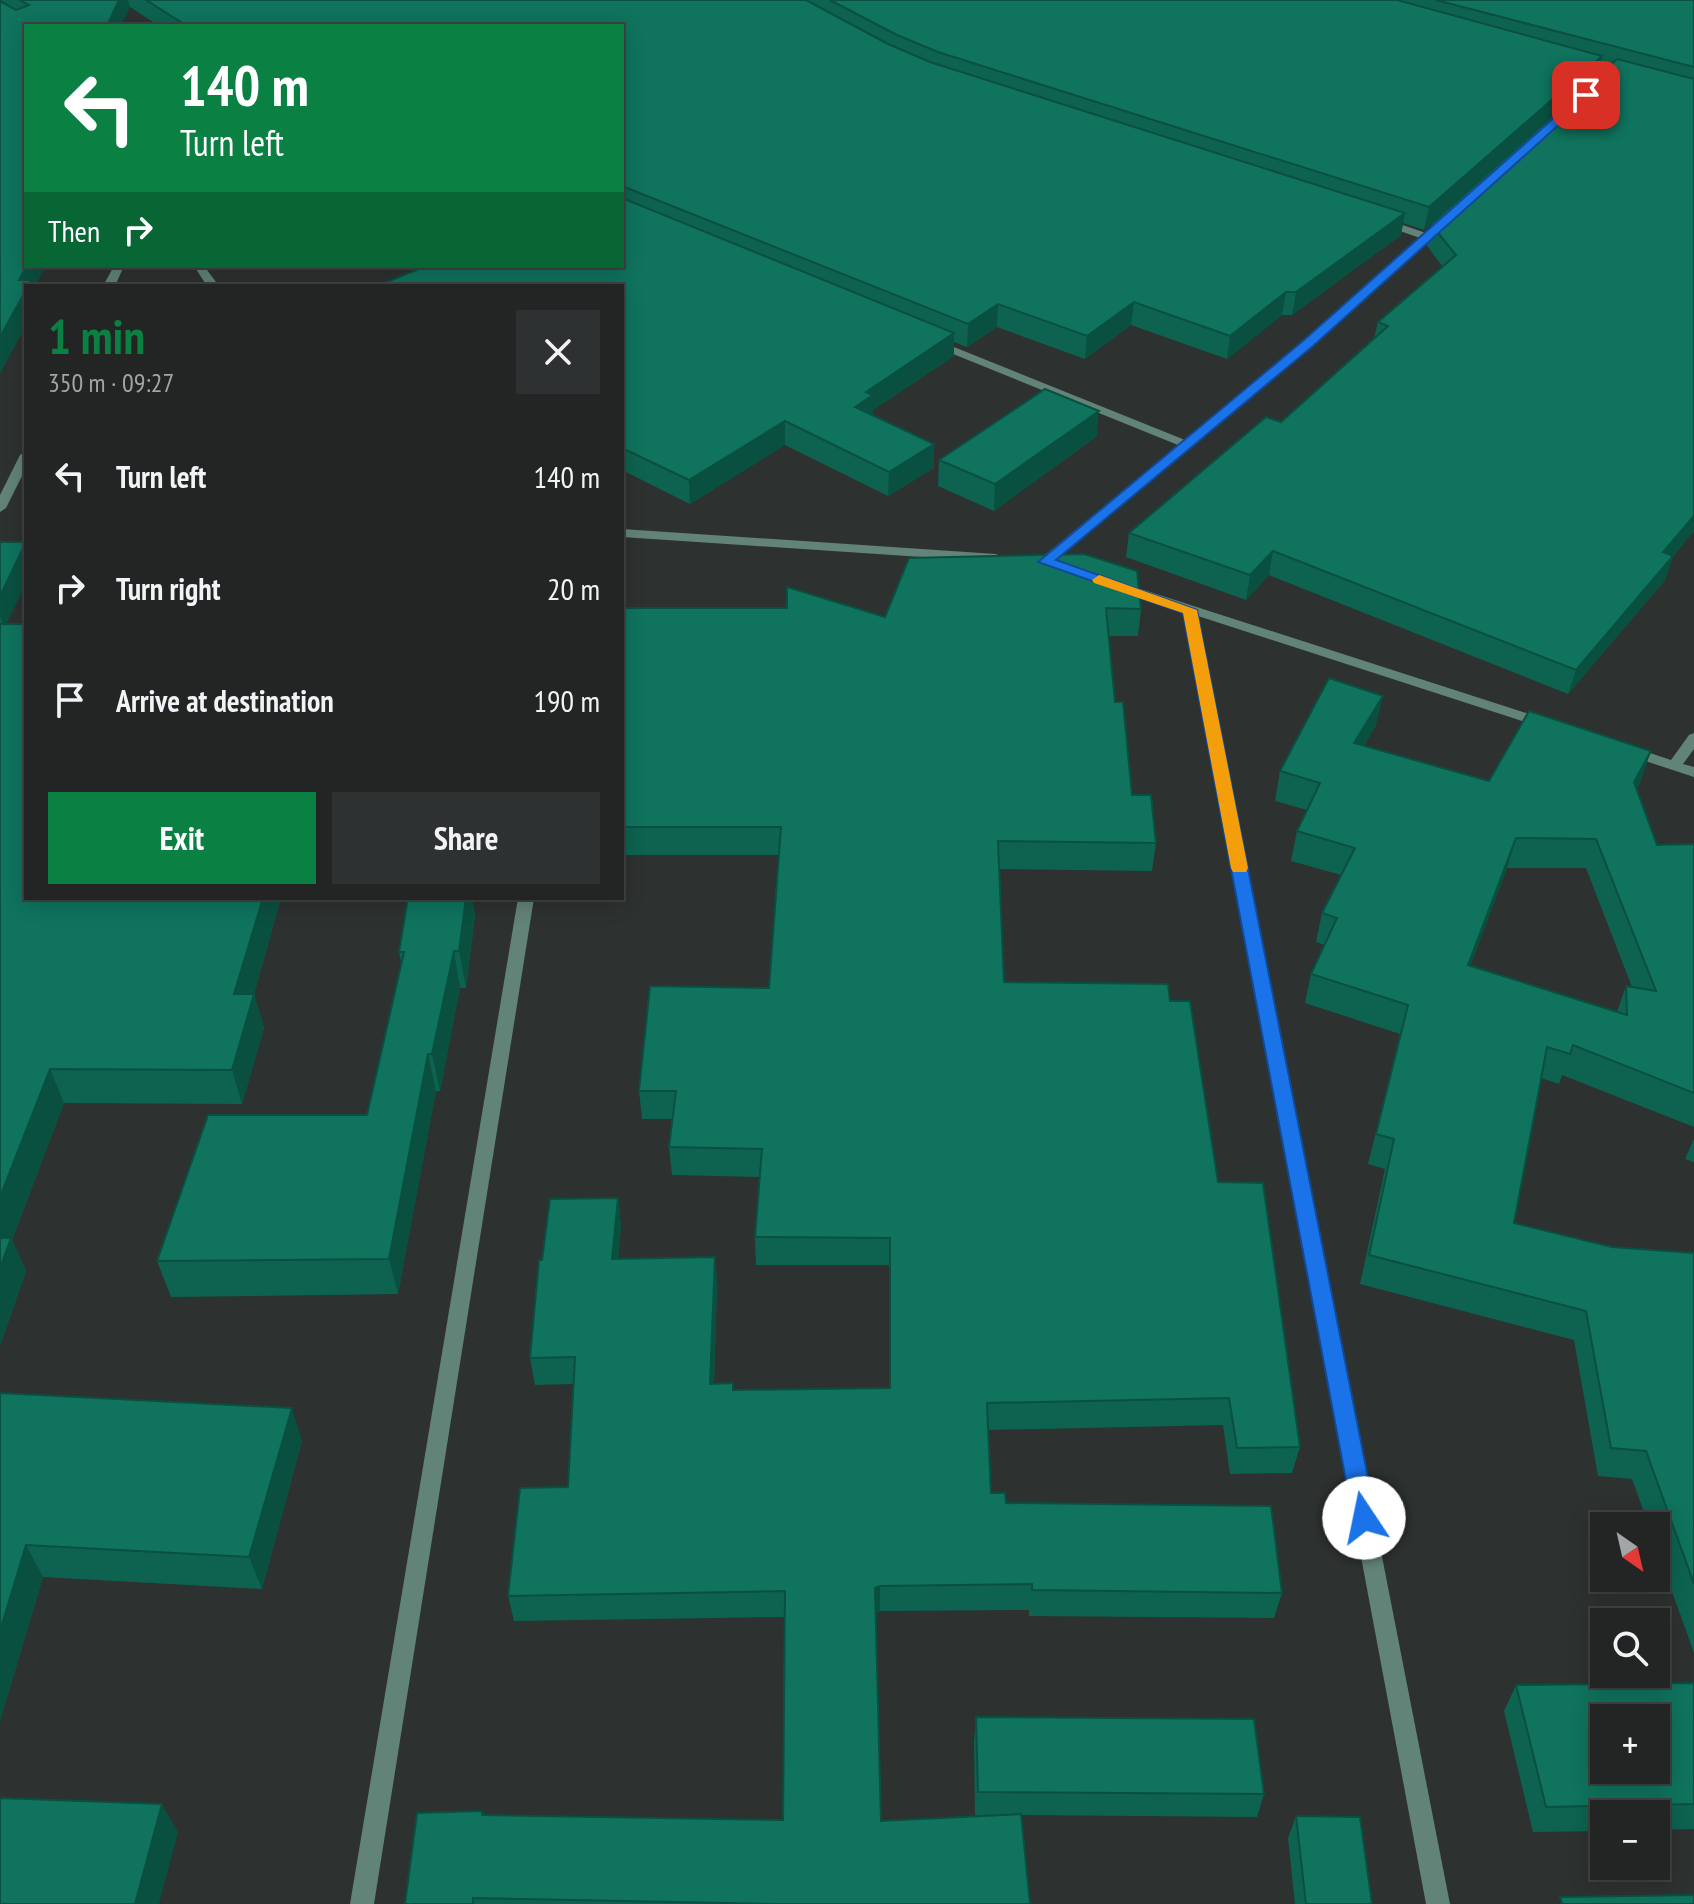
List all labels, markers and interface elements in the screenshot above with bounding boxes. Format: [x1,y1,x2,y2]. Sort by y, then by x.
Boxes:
text: 140 m [180,49,309,121]
icon: left [48,56,152,160]
pin [1552,61,1620,129]
icon: arrive [1564,73,1608,117]
text: Turn left [180,119,284,166]
icon: right [116,208,160,252]
text: Then [48,211,100,250]
text: 1 min [48,305,145,367]
button: close [516,310,600,394]
text: 350 m · 09:27 [48,366,174,399]
icon: left [48,454,92,498]
text: Turn left [116,457,206,496]
text: 140 m [534,457,600,496]
icon: right [48,566,92,610]
text: Turn right [116,569,220,608]
text: 20 m [547,569,600,608]
icon: arrive [48,678,92,722]
text: Arrive at destination [116,681,334,720]
text: 190 m [534,681,600,720]
button: Exit [48,792,316,884]
button: Share [332,792,600,884]
position arrow [1322,1476,1406,1560]
north arrow [1590,1512,1670,1592]
map controls [1590,1512,1670,1880]
button: search [1590,1608,1670,1688]
button: + [1590,1704,1670,1784]
button: − [1590,1800,1670,1880]

